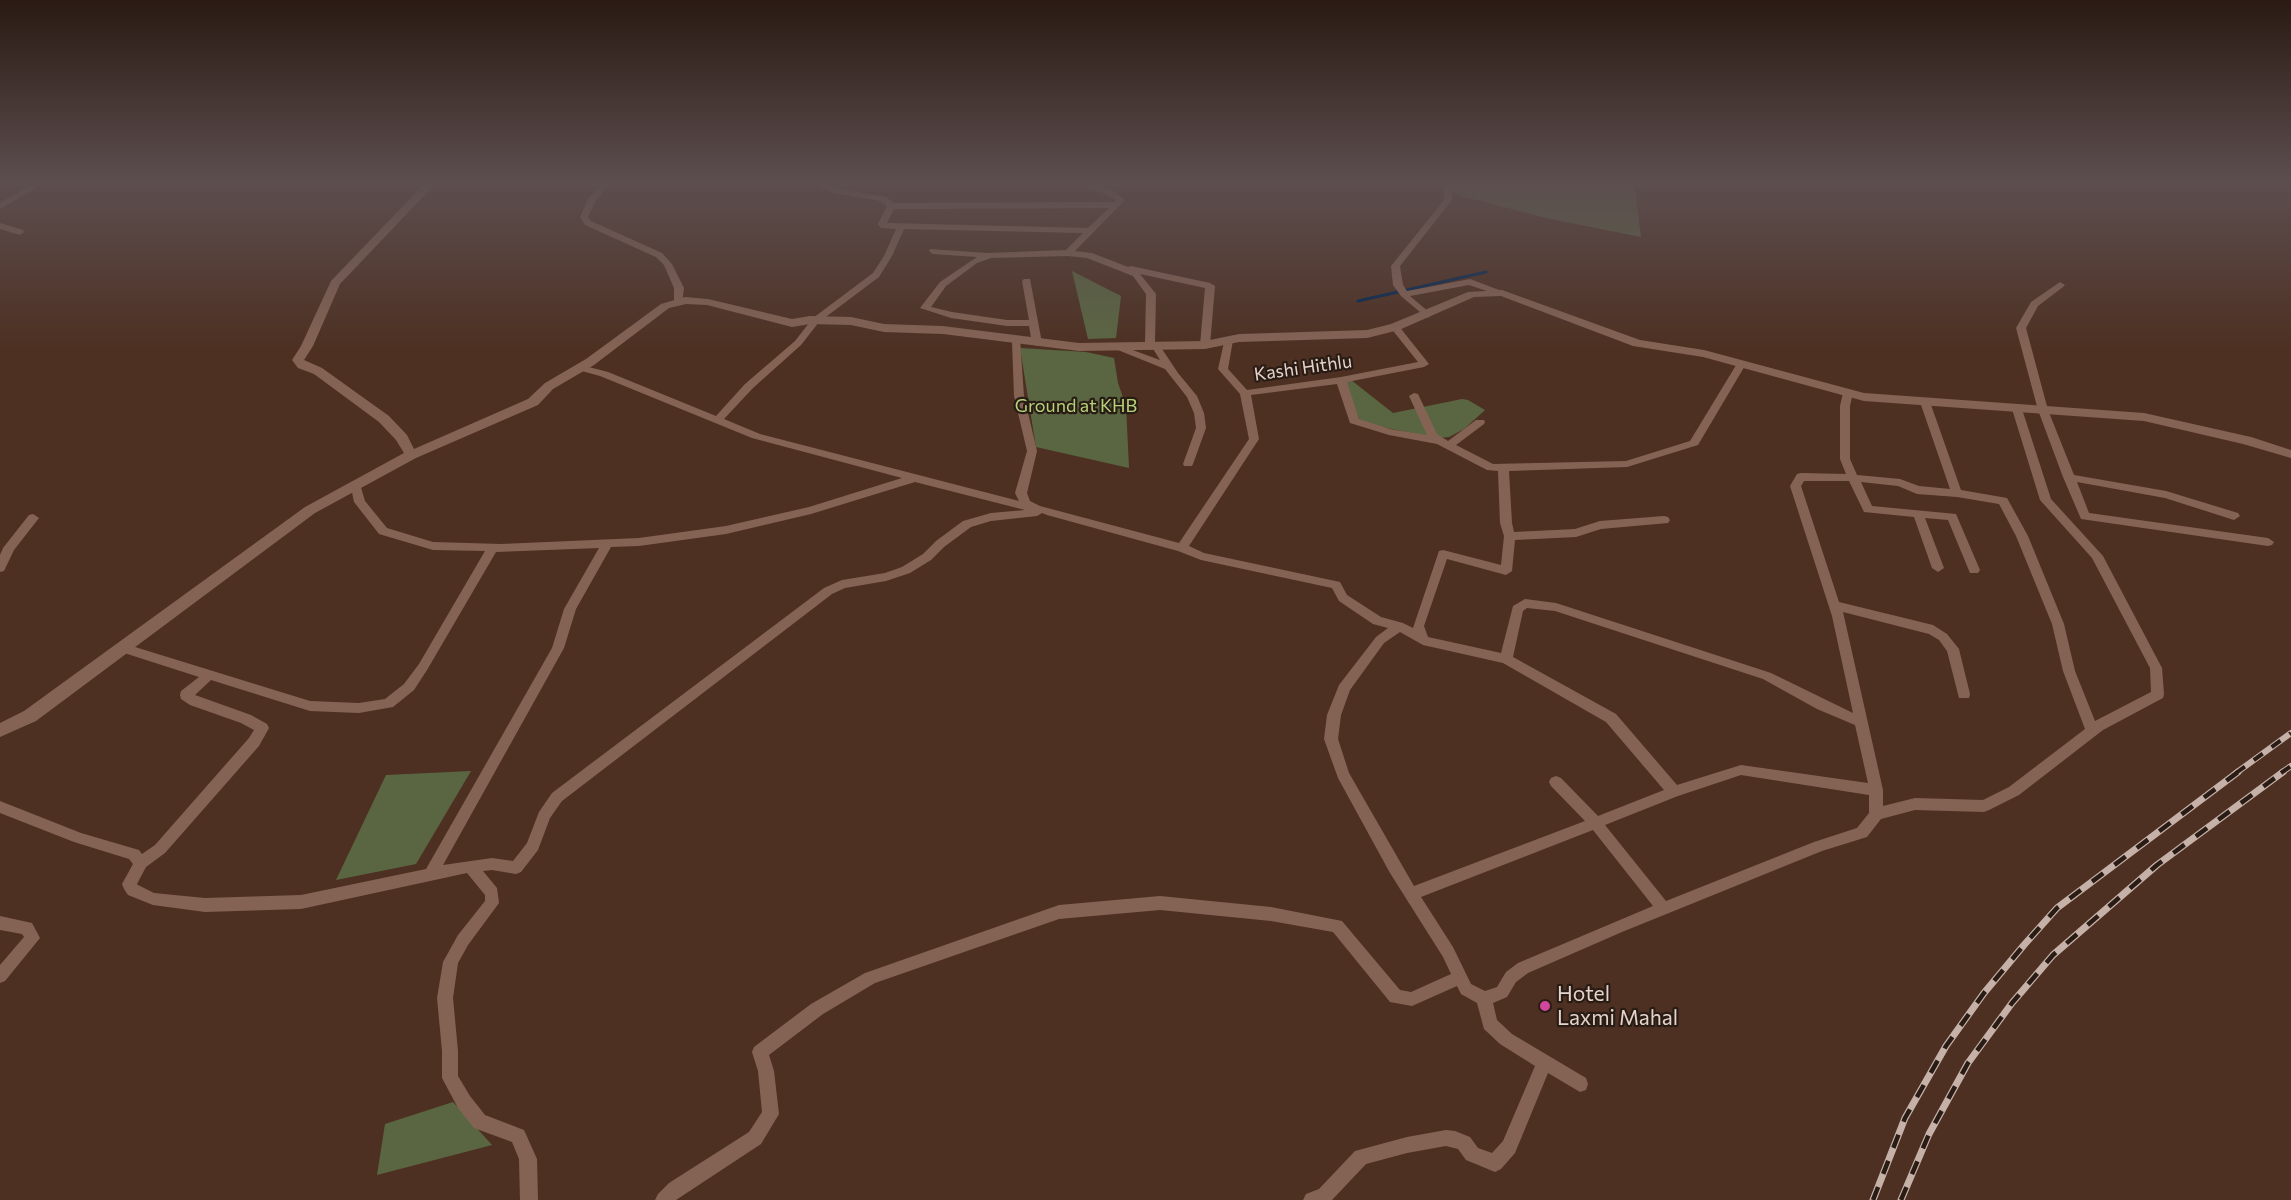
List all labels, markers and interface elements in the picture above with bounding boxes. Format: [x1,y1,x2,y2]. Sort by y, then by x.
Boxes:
street label: Kashi Hithlu [1253,350,1353,386]
park label: Ground at KHB [1015,395,1137,417]
place label: Hotel Laxmi Mahal [1557,981,1678,1031]
marker: Hotel Laxmi Mahal [1538,999,1552,1013]

